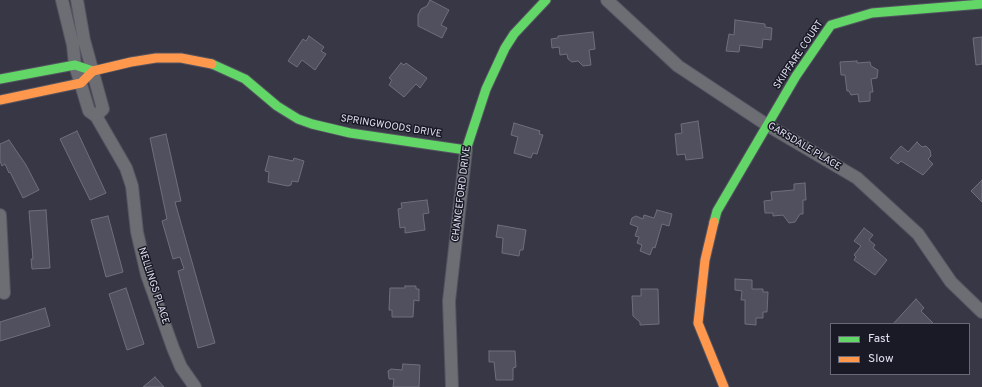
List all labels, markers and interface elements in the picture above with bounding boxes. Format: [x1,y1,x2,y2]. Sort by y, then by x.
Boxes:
street label: SKIPFARE COURT [772,18,826,92]
street label: SPRINGWOODS DRIVE [340,113,442,141]
street label: GARSDALE PLACE [765,120,843,174]
street label: CHANCEFORD DRIVE [450,145,474,243]
street label: NELLINGS PLACE [135,246,171,326]
legend [830,323,970,375]
text: Fast [868,331,890,347]
text: Slow [868,351,894,367]

